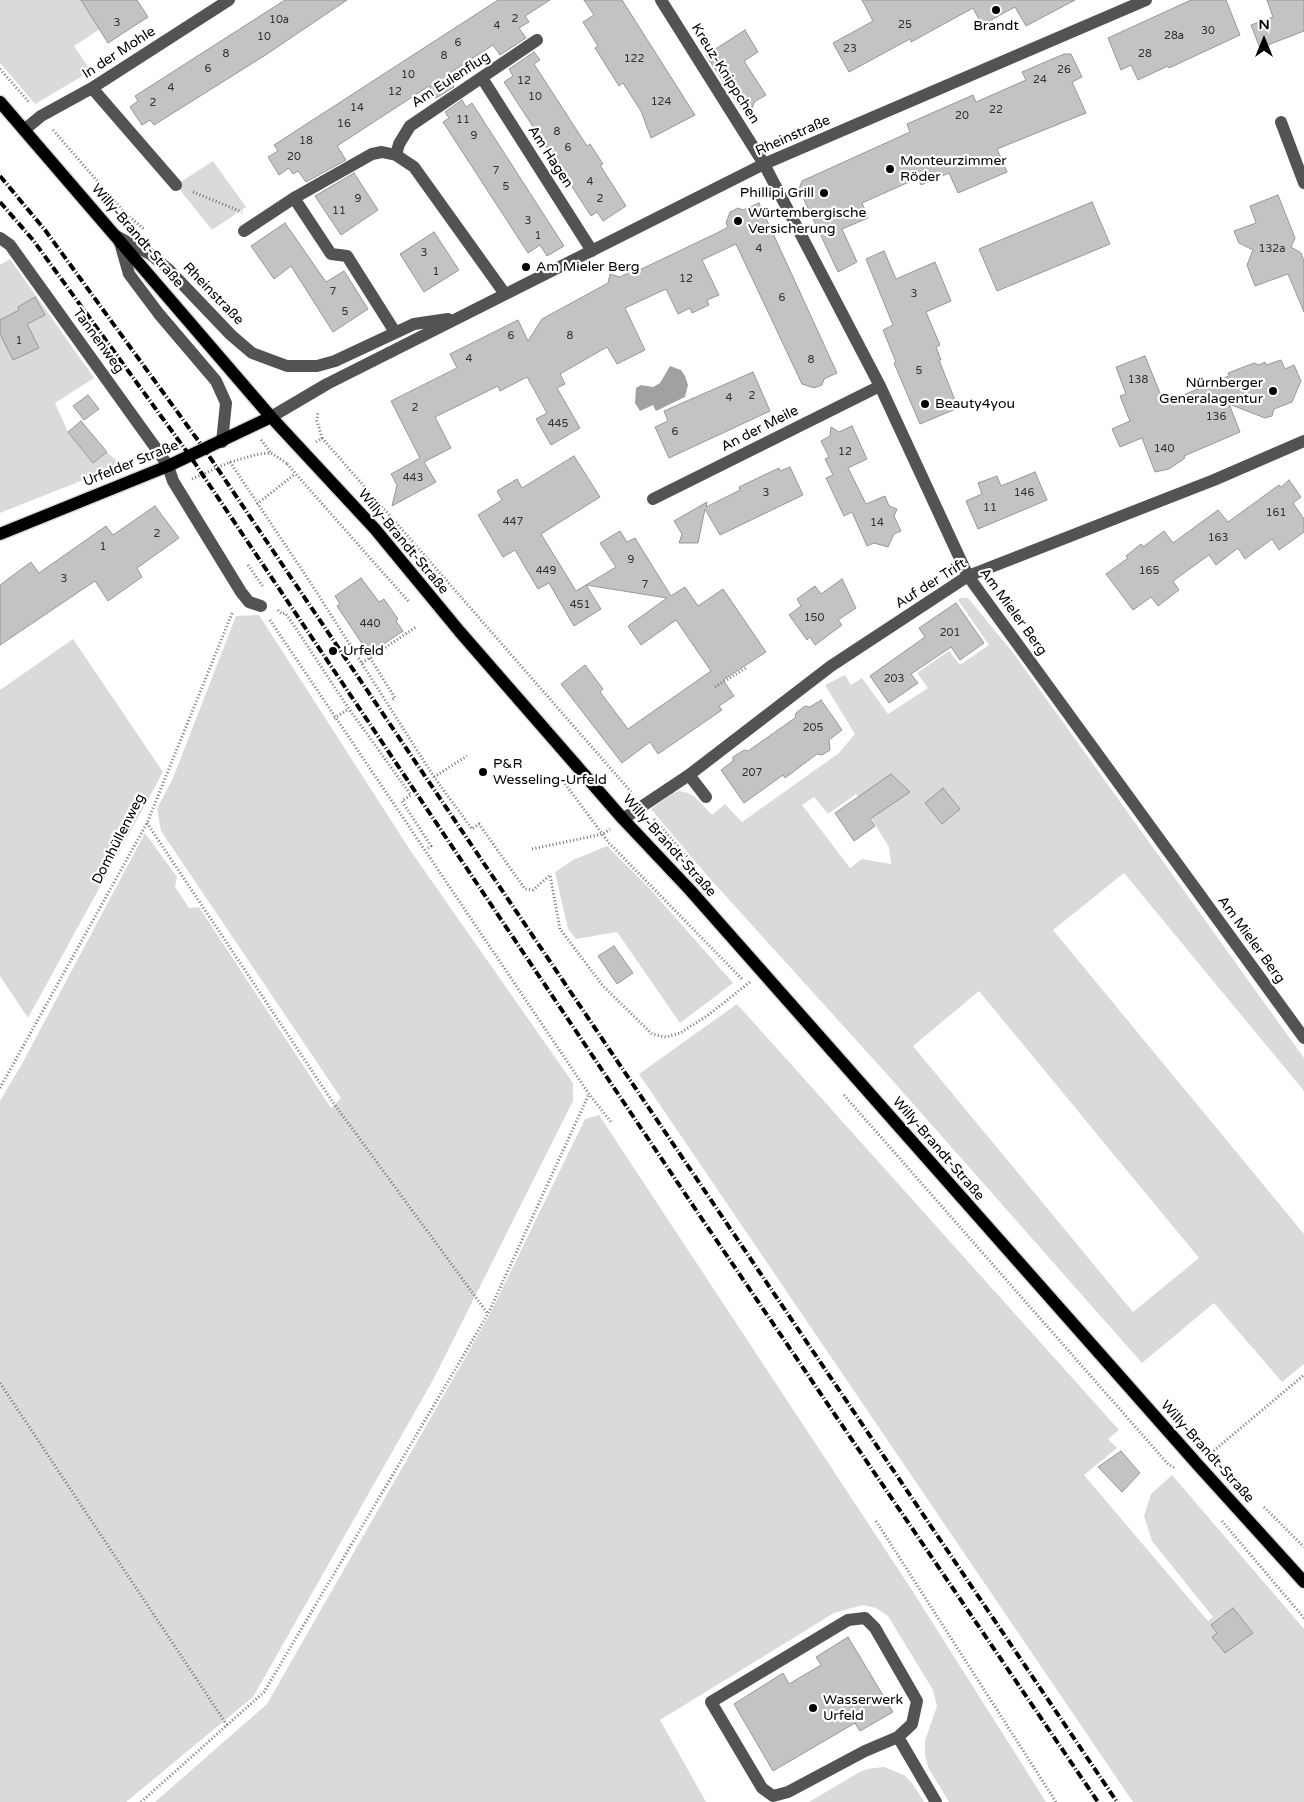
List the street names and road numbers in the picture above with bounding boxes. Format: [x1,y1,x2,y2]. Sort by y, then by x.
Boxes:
street label: Kreuz-Knippchen [687,21,763,127]
street label: In der Mohle [79,23,159,83]
street label: Am Eulenflug [409,48,493,112]
street label: Rheinstraße [753,112,833,160]
street label: Am Hagen [524,123,576,191]
street label: Willy-Brandt-Straße [87,181,187,291]
street label: Rheinstraße [179,259,247,329]
street label: Tannenweg [69,305,127,377]
street label: An der Meile [719,402,801,456]
street label: Urfelder Straße [81,437,181,491]
street label: Willy-Brandt-Straße [354,486,452,598]
street label: Auf der Trift [892,556,970,612]
street label: Am Mieler Berg [976,565,1050,659]
street label: Domhüllenweg [89,791,149,887]
street label: Willy-Brandt-Straße [619,791,719,901]
street label: Am Mieler Berg [1214,893,1288,987]
street label: Willy-Brandt-Straße [888,1094,988,1204]
street label: Willy-Brandt-Straße [1157,1397,1257,1507]

